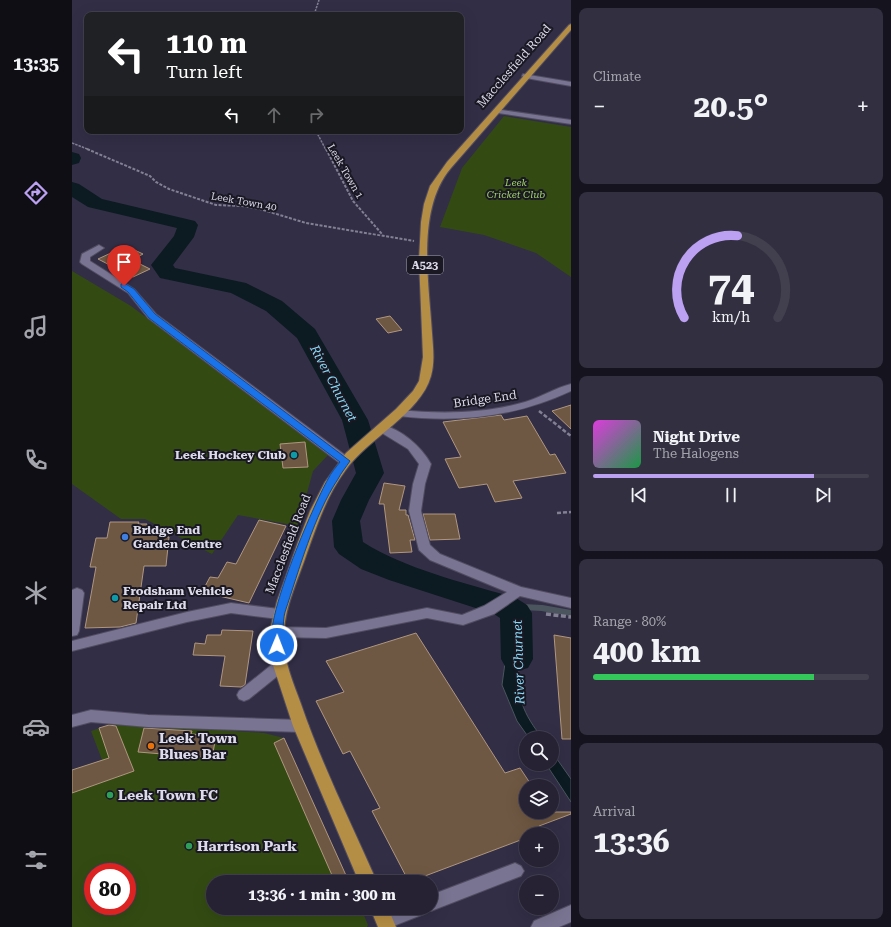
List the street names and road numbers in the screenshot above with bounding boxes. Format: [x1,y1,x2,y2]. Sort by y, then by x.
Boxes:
street label: Macclesfield Road [474,21,554,110]
street label: Leek Town 1 [326,142,366,201]
street label: Leek Town 40 [210,190,278,213]
road number: A523 [407,256,443,274]
street label: Bridge End [452,388,518,410]
street label: Macclesfield Road [263,492,314,596]

